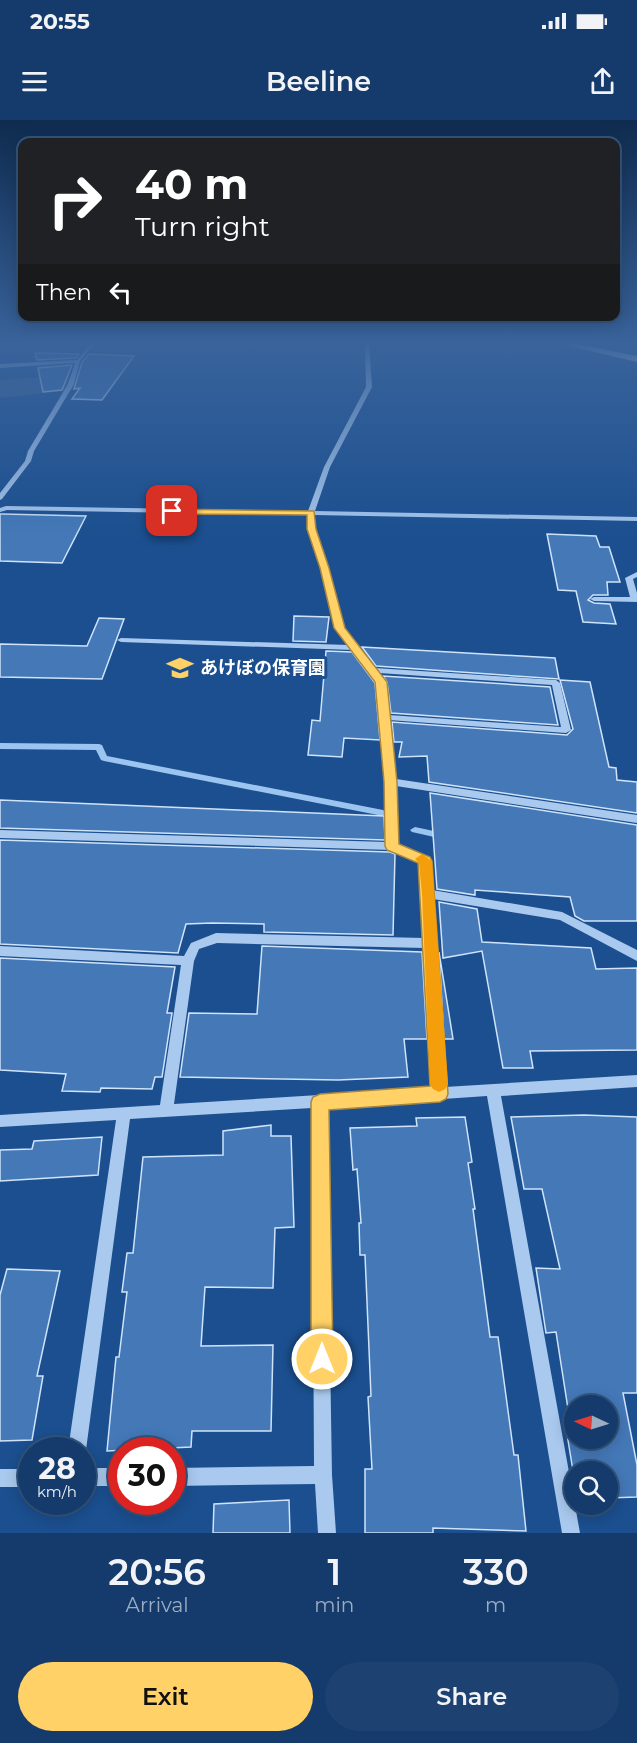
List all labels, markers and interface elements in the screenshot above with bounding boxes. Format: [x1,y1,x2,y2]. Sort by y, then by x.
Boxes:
text: 20:55 [30,8,90,35]
icon: menu [18,65,51,98]
text: Beeline [266,65,371,98]
icon: share [586,65,619,98]
text: 40 m [135,158,248,210]
icon: right [36,162,114,240]
text: Turn right [135,210,270,243]
icon: left [104,276,137,309]
text: Then [36,279,92,306]
pin [146,485,197,536]
icon: arrive [155,494,188,527]
school or university icon: あけぼの保育園 [165,653,195,683]
place label: あけぼの保育園 [200,657,326,679]
position arrow [290,1327,354,1391]
north arrow [564,1395,618,1449]
map controls [564,1395,618,1515]
speed limit sign: 30 [108,1437,186,1515]
text: 28 [38,1450,76,1487]
button: search [564,1461,618,1515]
text: km/h [37,1482,77,1501]
text: 20:56 [108,1550,206,1594]
text: 1 [327,1550,341,1594]
text: 330 [463,1550,529,1594]
text: Arrival [126,1593,189,1617]
text: min [314,1593,354,1617]
text: m [485,1593,506,1617]
button: Exit [18,1662,313,1731]
button: Share [325,1662,619,1731]

